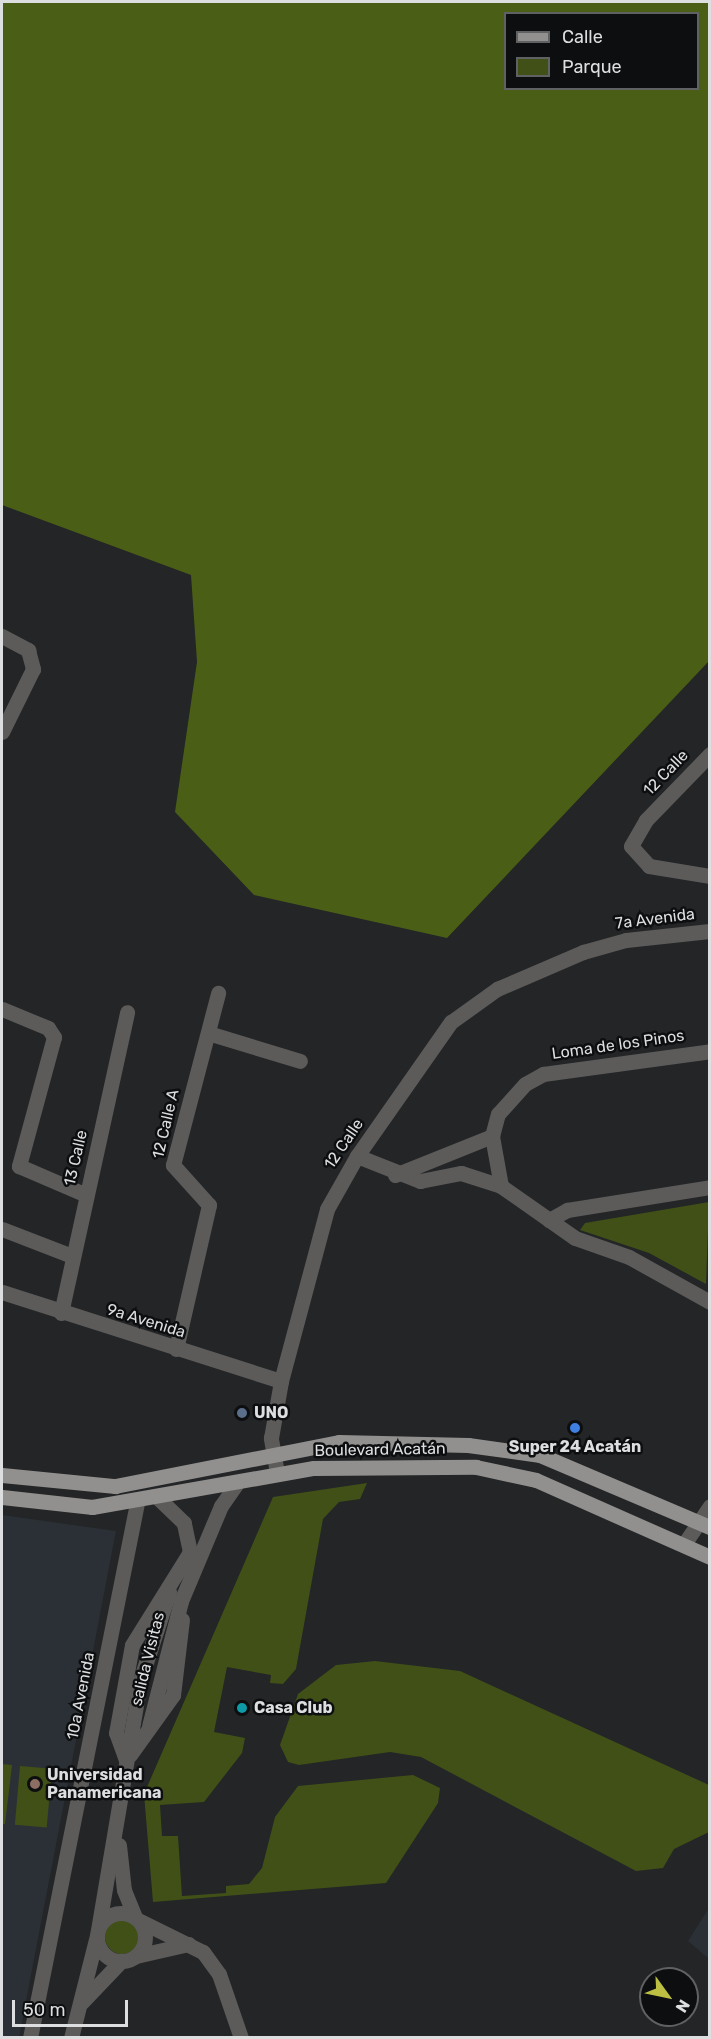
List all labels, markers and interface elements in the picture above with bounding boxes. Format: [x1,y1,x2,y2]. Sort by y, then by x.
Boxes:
legend [504,12,699,90]
text: Calle [562,26,603,48]
text: Parque [562,56,622,78]
street label: 12 Calle [640,746,692,800]
street label: 7a Avenida [614,905,696,933]
street label: Loma de los Pinos [550,1026,686,1064]
street label: 12 Calle A [149,1087,183,1161]
street label: 12 Calle [320,1115,368,1173]
street label: 13 Calle [60,1128,92,1188]
street label: 9a Avenida [104,1300,188,1342]
place label: UNO [254,1403,288,1423]
marker: UNO [235,1406,249,1420]
marker: Super 24 Acatán [568,1421,582,1435]
place label: Super 24 Acatán [508,1437,642,1457]
street label: Boulevard Acatán [314,1439,446,1461]
street label: salida Visitas [127,1610,169,1708]
street label: 10a Avenida [63,1650,99,1742]
place label: Casa Club [254,1698,333,1718]
marker: Casa Club [235,1701,249,1715]
place label: Universidad Panamericana [47,1765,161,1803]
marker: Universidad Panamericana [28,1777,42,1791]
north arrow [639,1967,699,2027]
scale bar [15,1988,130,2026]
text: N [672,1996,694,2016]
text: 50 m [23,1999,66,2021]

